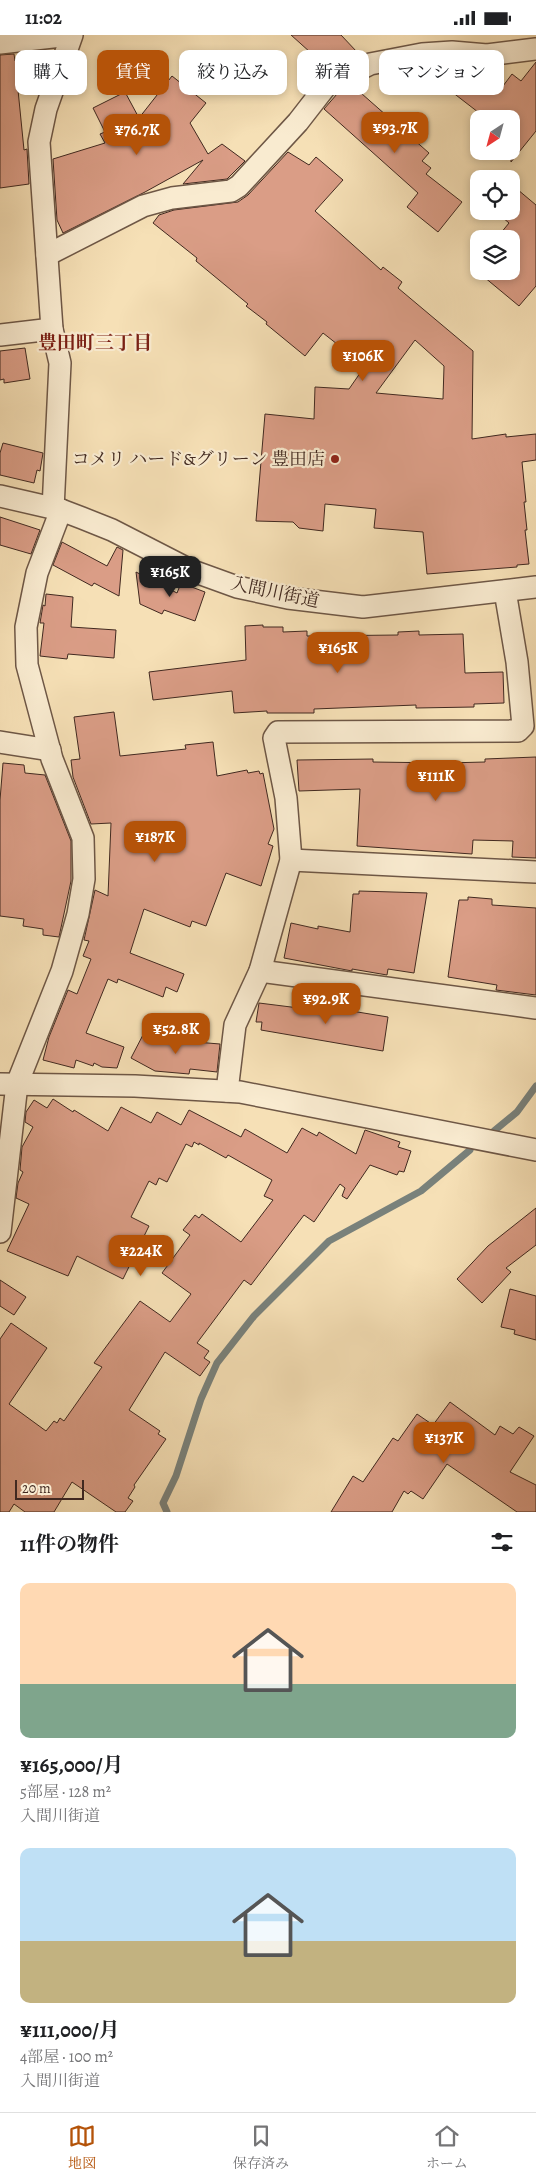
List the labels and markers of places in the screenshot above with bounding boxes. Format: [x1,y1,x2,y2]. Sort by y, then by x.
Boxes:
pin: ¥93.7K [354,111,436,154]
pin: ¥76.7K [96,113,178,156]
pin: ¥106K [328,339,398,382]
place label: コメリ ハード&グリーン 豊田店 [72,447,325,471]
marker: コメリ ハード&グリーン 豊田店 [329,453,341,465]
pin: ¥165K [135,555,205,598]
pin: ¥165K [303,631,373,674]
pin: ¥111K [401,759,471,802]
pin: ¥187K [120,821,190,863]
pin: ¥92.9K [285,983,367,1025]
pin: ¥52.8K [135,1013,217,1055]
pin: ¥224K [106,1235,176,1277]
pin: ¥137K [409,1421,479,1464]

